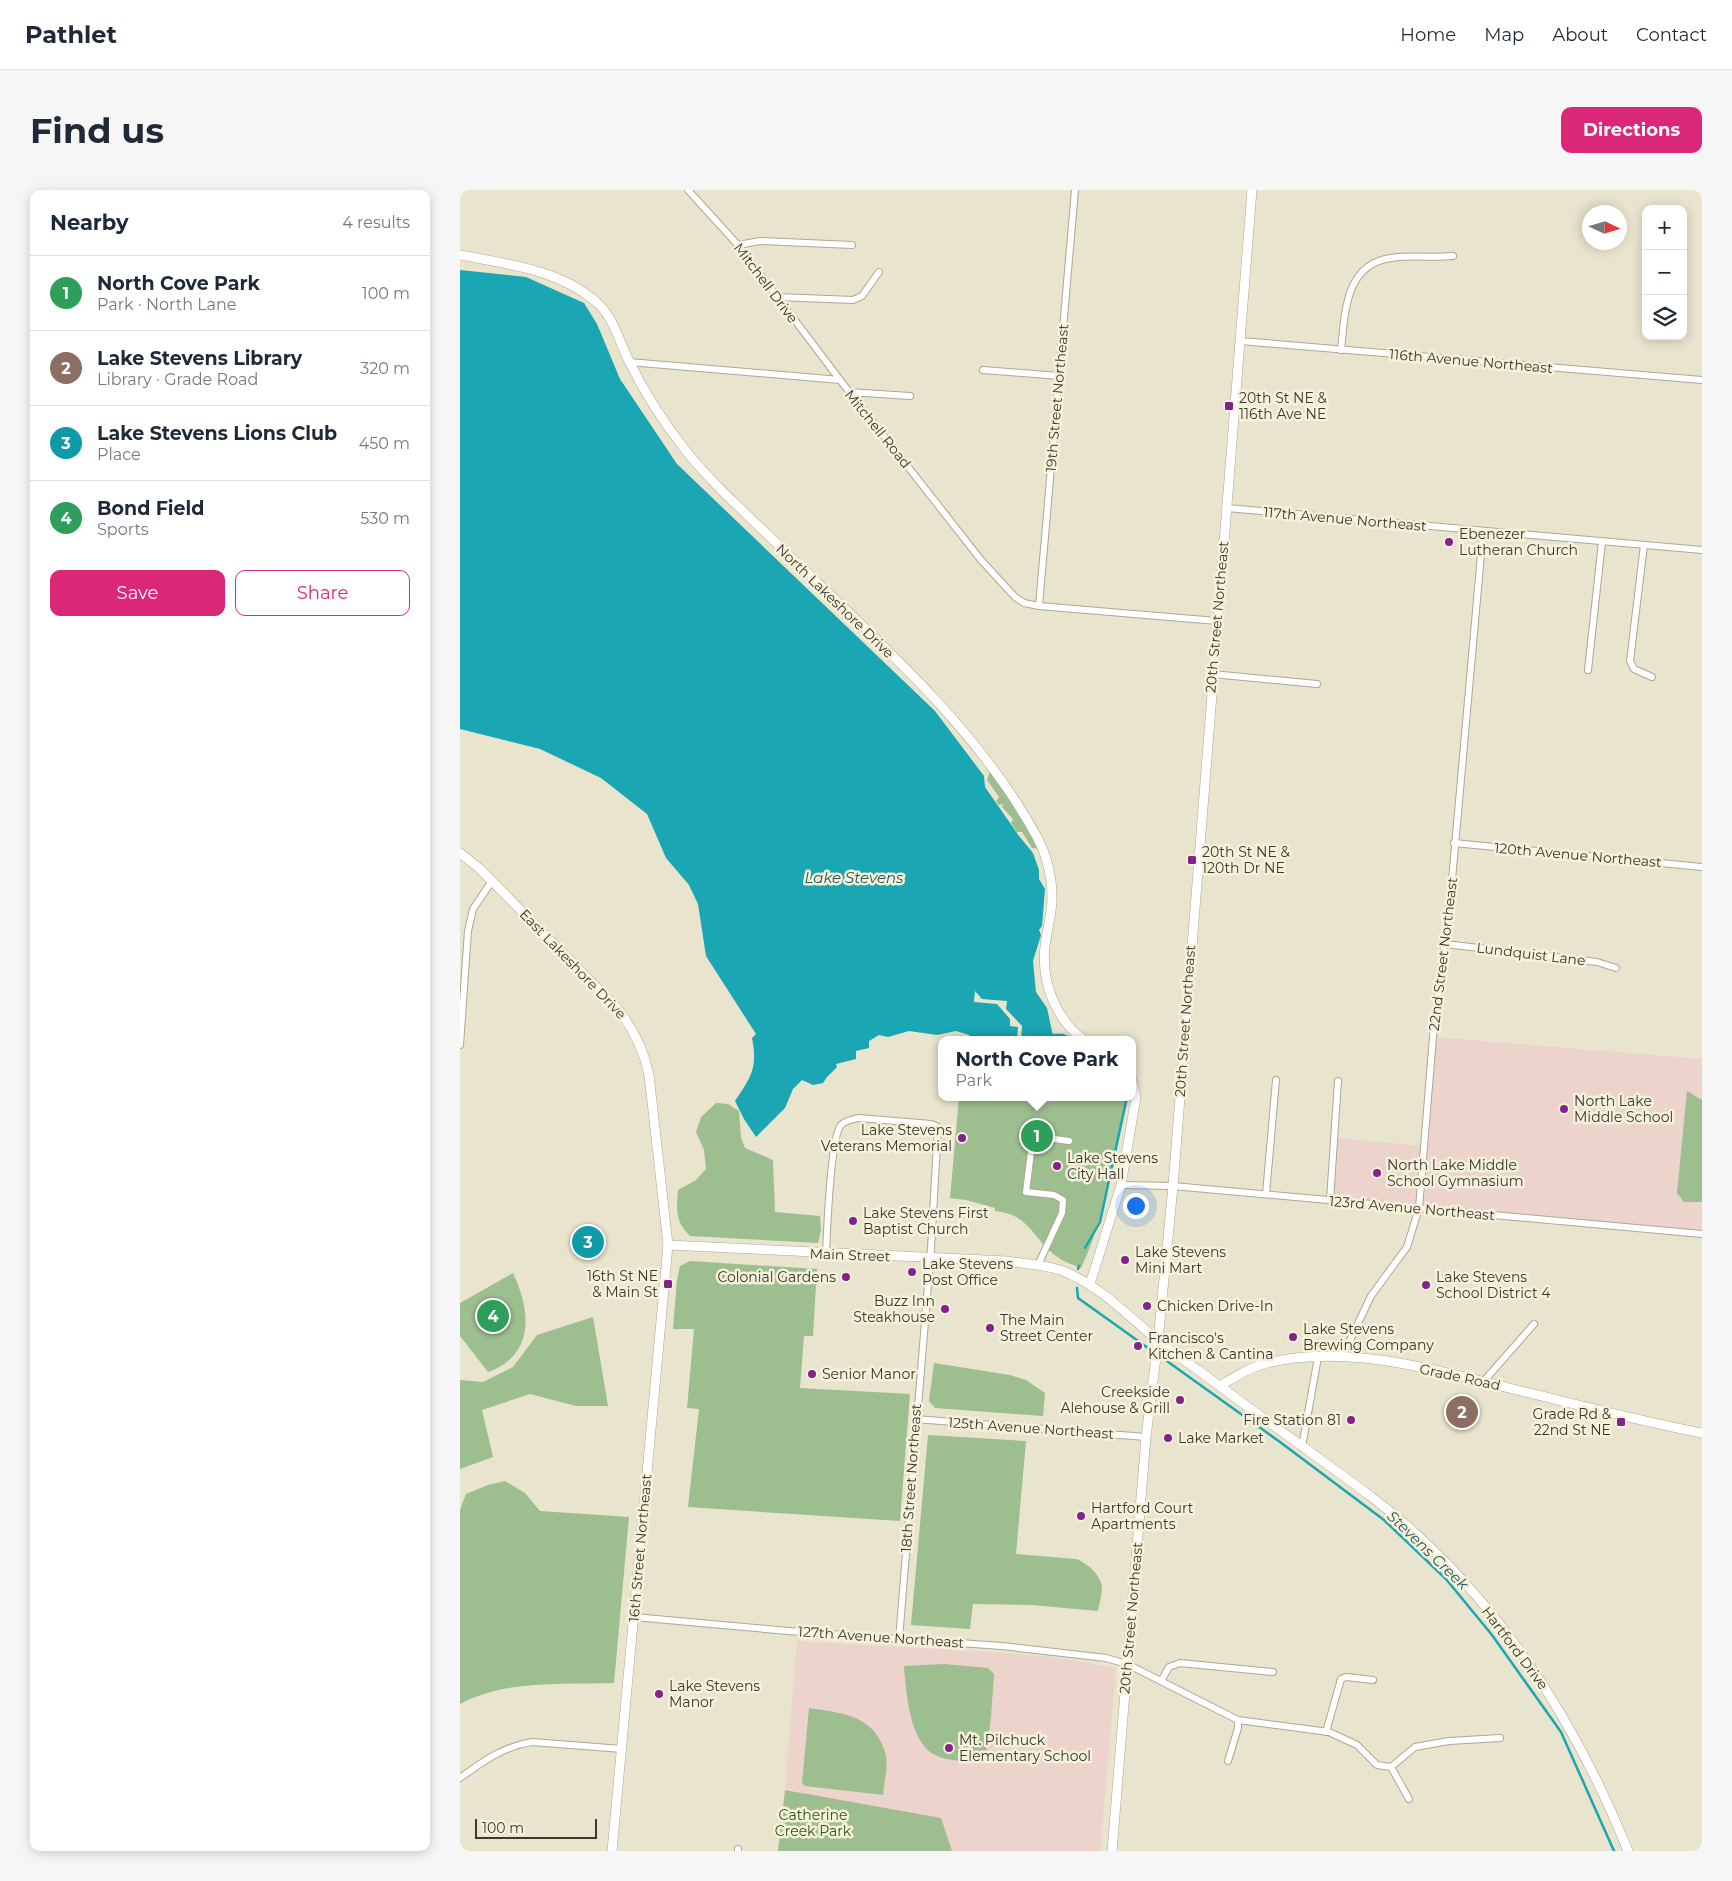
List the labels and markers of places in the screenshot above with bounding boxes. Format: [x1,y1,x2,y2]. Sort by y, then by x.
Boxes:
place label: 20th St NE & 116th Ave NE [1239,389,1328,423]
marker: 20th St NE & 116th Ave NE [1223,400,1235,412]
place label: Ebenezer Lutheran Church [1459,525,1578,559]
marker: Ebenezer Lutheran Church [1443,536,1455,548]
place label: 20th St NE & 120th Dr NE [1202,843,1291,877]
marker: 20th St NE & 120th Dr NE [1186,854,1198,866]
place label: North Lake Middle School [1574,1092,1673,1126]
marker: North Lake Middle School [1558,1103,1570,1115]
pin: 1 [1021,1117,1053,1155]
place label: Lake Stevens Veterans Memorial [821,1121,952,1155]
marker: Lake Stevens Veterans Memorial [956,1132,968,1144]
place label: Lake Stevens City Hall [1067,1149,1158,1183]
place label: North Lake Middle School Gymnasium [1387,1156,1524,1190]
marker: Lake Stevens City Hall [1051,1160,1063,1172]
marker: North Lake Middle School Gymnasium [1371,1167,1383,1179]
place label: Lake Stevens First Baptist Church [863,1204,989,1238]
marker: Lake Stevens First Baptist Church [847,1215,859,1227]
pin: 3 [572,1223,604,1261]
place label: Lake Stevens Mini Mart [1135,1243,1226,1277]
marker: Lake Stevens Mini Mart [1119,1254,1131,1266]
place label: Lake Stevens Post Office [922,1255,1013,1289]
marker: Lake Stevens Post Office [906,1266,918,1278]
place label: 16th St NE & Main St [587,1267,658,1301]
place label: Colonial Gardens [717,1268,836,1286]
place label: Lake Stevens School District 4 [1436,1268,1551,1302]
marker: Colonial Gardens [840,1271,852,1283]
marker: 16th St NE & Main St [662,1278,674,1290]
marker: Lake Stevens School District 4 [1420,1279,1432,1291]
place label: Buzz Inn Steakhouse [853,1292,935,1326]
pin: 4 [477,1297,509,1335]
place label: Chicken Drive-In [1157,1297,1273,1315]
marker: Chicken Drive-In [1141,1300,1153,1312]
marker: Buzz Inn Steakhouse [939,1303,951,1315]
place label: The Main Street Center [1000,1311,1093,1345]
place label: Lake Stevens Brewing Company [1303,1320,1434,1354]
marker: The Main Street Center [984,1322,996,1334]
place label: Francisco's Kitchen & Cantina [1148,1329,1274,1363]
marker: Lake Stevens Brewing Company [1287,1331,1299,1343]
marker: Francisco's Kitchen & Cantina [1132,1340,1144,1352]
place label: Senior Manor [822,1365,916,1383]
marker: Senior Manor [806,1368,818,1380]
place label: Creekside Alehouse & Grill [1060,1383,1170,1417]
pin: 2 [1446,1393,1478,1431]
marker: Creekside Alehouse & Grill [1174,1394,1186,1406]
place label: Grade Rd & 22nd St NE [1533,1405,1612,1439]
place label: Fire Station 81 [1243,1411,1341,1429]
marker: Fire Station 81 [1345,1414,1357,1426]
marker: Grade Rd & 22nd St NE [1615,1416,1627,1428]
place label: Lake Market [1178,1429,1264,1447]
marker: Lake Market [1162,1432,1174,1444]
place label: Hartford Court Apartments [1091,1499,1194,1533]
marker: Hartford Court Apartments [1075,1510,1087,1522]
place label: Lake Stevens Manor [669,1677,760,1711]
marker: Lake Stevens Manor [653,1688,665,1700]
place label: Mt. Pilchuck Elementary School [959,1731,1091,1765]
marker: Mt. Pilchuck Elementary School [943,1742,955,1754]

